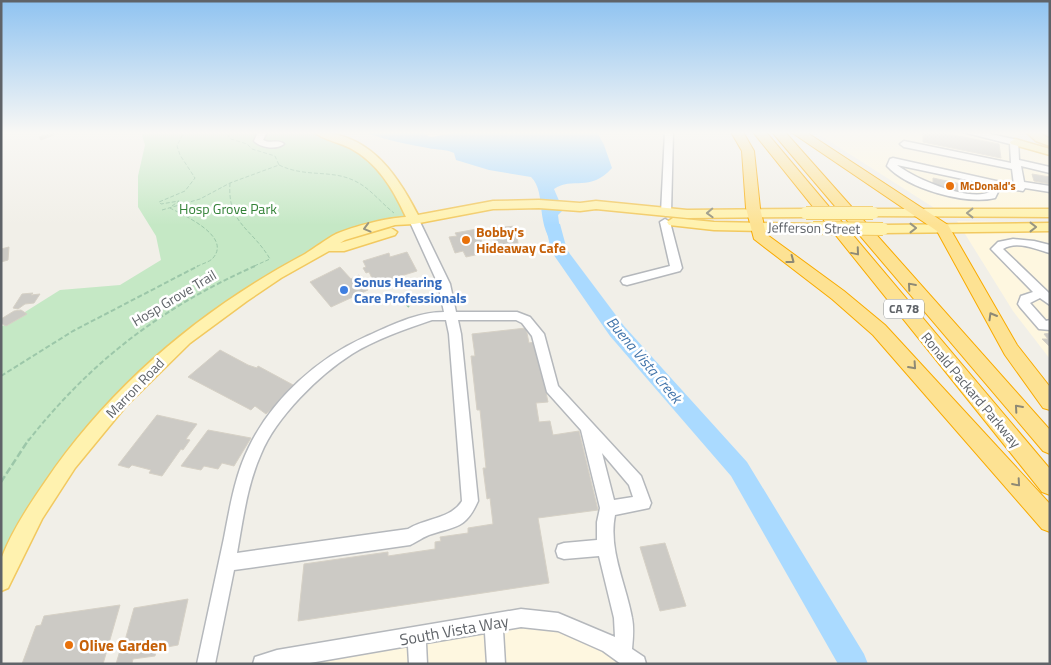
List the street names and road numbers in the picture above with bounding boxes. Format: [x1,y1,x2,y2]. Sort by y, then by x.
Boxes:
street label: Jefferson Street [767,216,861,239]
street label: Hosp Grove Trail [127,264,220,331]
road number: CA 78 [884,300,924,318]
street label: Ronald Packard Parkway [917,327,1026,452]
street label: Marron Road [100,353,169,423]
street label: South Vista Way [398,609,511,651]

